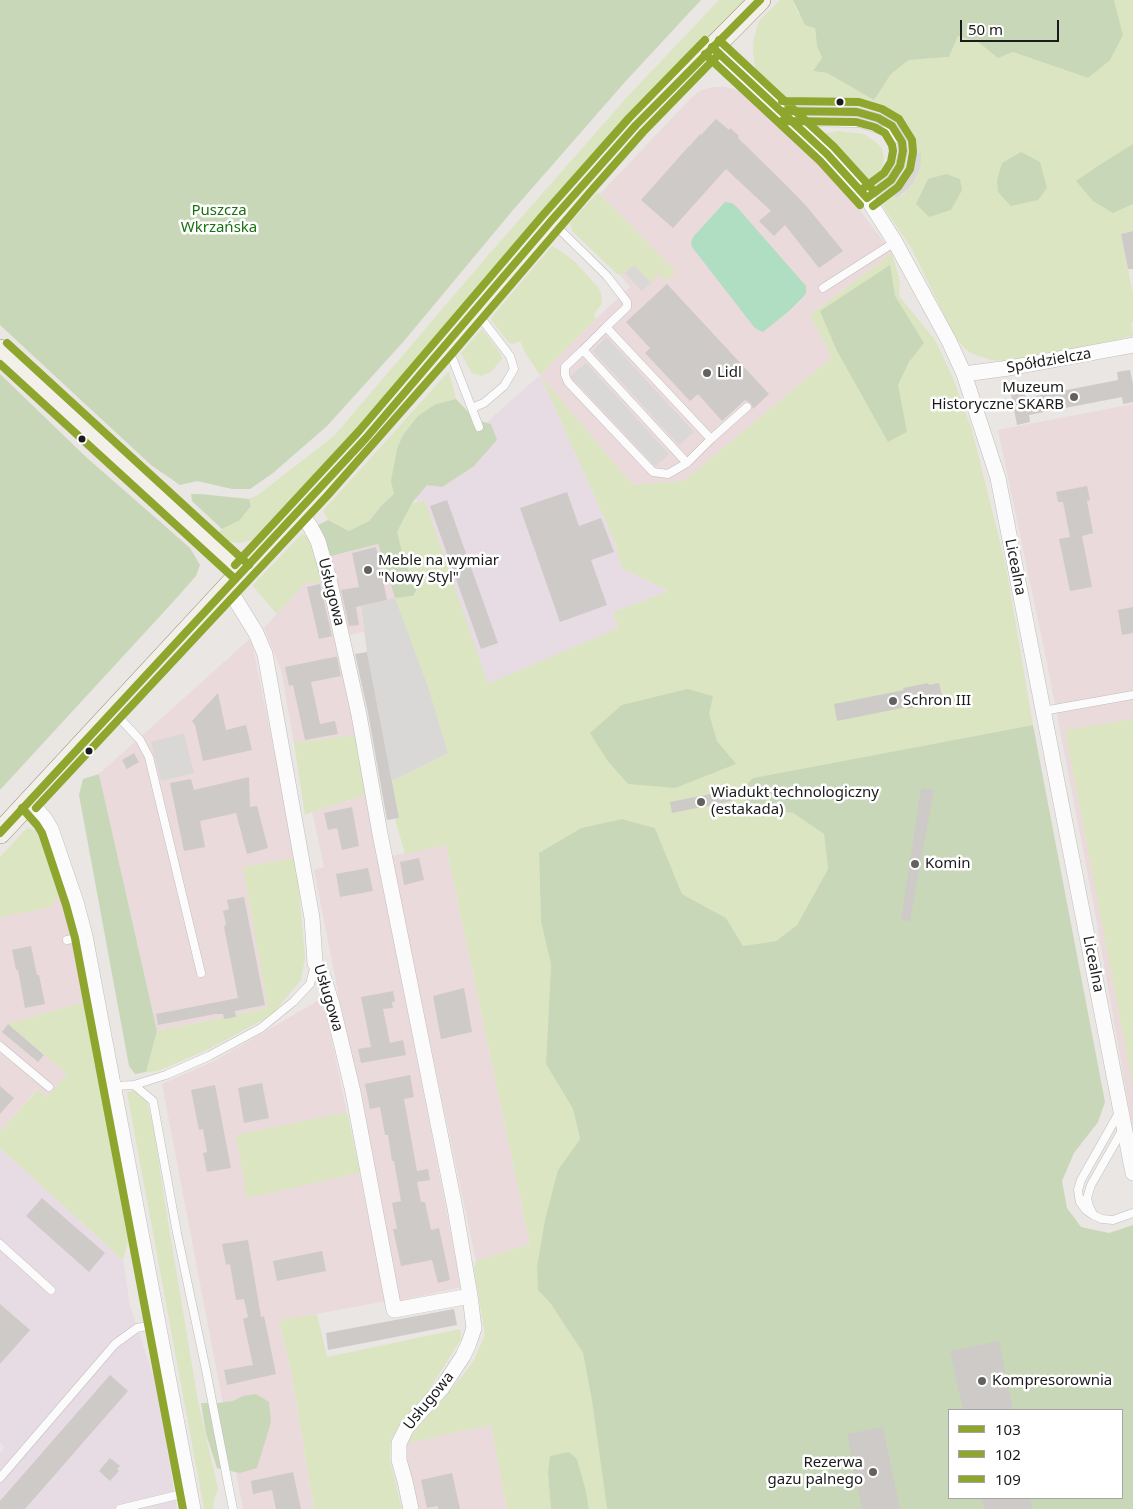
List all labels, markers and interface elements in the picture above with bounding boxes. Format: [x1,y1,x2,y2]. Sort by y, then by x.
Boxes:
scale bar [963,10,1062,42]
text: 50 m [968,19,1003,39]
unlabelled marker [835,97,845,107]
park label: Puszcza Wkrzańska [181,202,257,237]
street label: Spółdzielcza [1005,345,1093,377]
place label: Lidl [717,364,742,382]
marker: Lidl [701,367,713,379]
place label: Muzeum Historyczne SKARB [931,379,1064,414]
marker: Muzeum Historyczne SKARB [1068,391,1080,403]
unlabelled marker [77,434,87,444]
street label: Licealna [1001,537,1029,597]
place label: Meble na wymiar "Nowy Styl" [378,552,499,587]
street label: Usługowa [314,556,348,628]
marker: Meble na wymiar "Nowy Styl" [362,564,374,576]
place label: Schron III [903,692,971,710]
marker: Schron III [887,695,899,707]
unlabelled marker [84,746,94,756]
place label: Wiadukt technologiczny (estakada) [711,784,879,819]
marker: Wiadukt technologiczny (estakada) [695,796,707,808]
place label: Komin [925,855,971,873]
marker: Komin [909,858,921,870]
street label: Licealna [1079,934,1107,994]
street label: Usługowa [309,962,347,1034]
street label: Usługowa [400,1368,458,1434]
place label: Kompresorownia [992,1372,1112,1390]
marker: Kompresorownia [976,1375,988,1387]
legend [948,1409,1123,1499]
text: 103 [995,1419,1021,1439]
text: 102 [995,1444,1021,1464]
place label: Rezerwa gazu palnego [768,1454,863,1489]
marker: Rezerwa gazu palnego [867,1466,879,1478]
text: 109 [995,1469,1021,1489]

